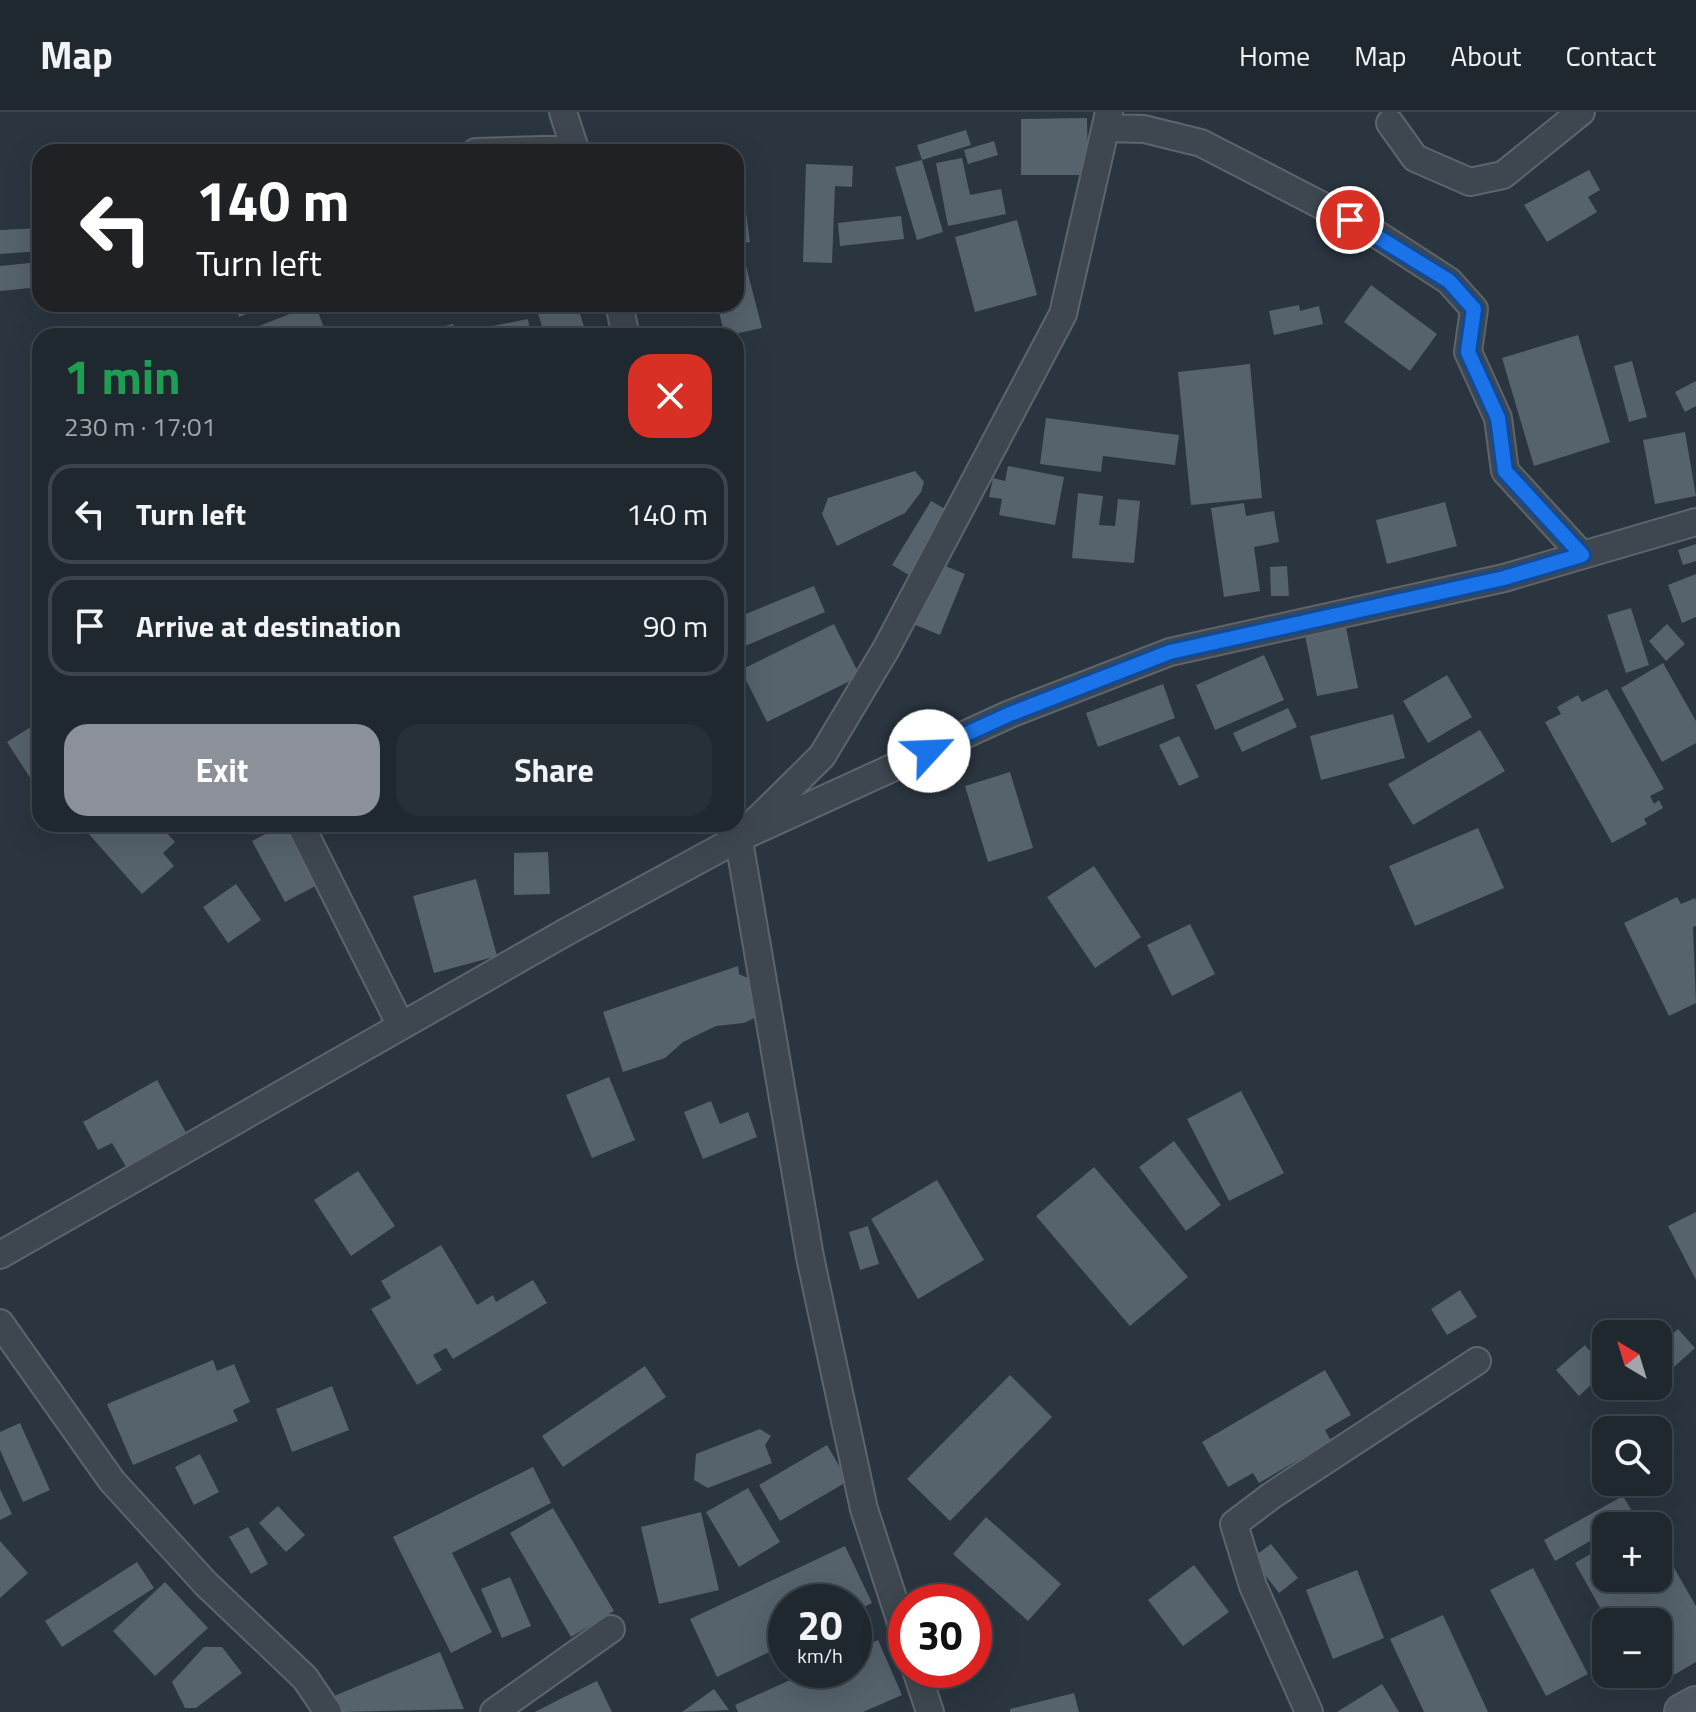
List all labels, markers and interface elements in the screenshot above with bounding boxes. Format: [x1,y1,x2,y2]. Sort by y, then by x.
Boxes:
text: Map [40,26,113,84]
text: Home [1239,34,1310,77]
text: Map [1354,34,1407,77]
text: About [1451,34,1521,77]
text: Contact [1565,34,1656,77]
text: 140 m [196,158,349,243]
icon: left [64,176,168,280]
pin [1316,186,1384,254]
icon: arrive [1328,198,1372,242]
text: Turn left [196,235,322,290]
text: 1 min [64,340,181,413]
button: close [628,354,712,438]
text: 230 m · 17:01 [64,407,216,446]
text: Turn left [136,491,246,537]
text: 140 m [626,491,708,537]
icon: left [68,492,112,536]
text: Arrive at destination [136,603,401,649]
text: 90 m [643,603,708,649]
icon: arrive [68,604,112,648]
position arrow [887,709,971,793]
button: Exit [64,724,380,816]
button: Share [396,724,712,816]
north arrow [1592,1320,1672,1400]
map controls [1592,1320,1672,1688]
button: search [1592,1416,1672,1496]
button: + [1592,1512,1672,1592]
speed limit sign: 30 [888,1584,992,1688]
text: 20 [798,1595,842,1656]
button: − [1592,1608,1672,1688]
text: km/h [797,1640,843,1671]

